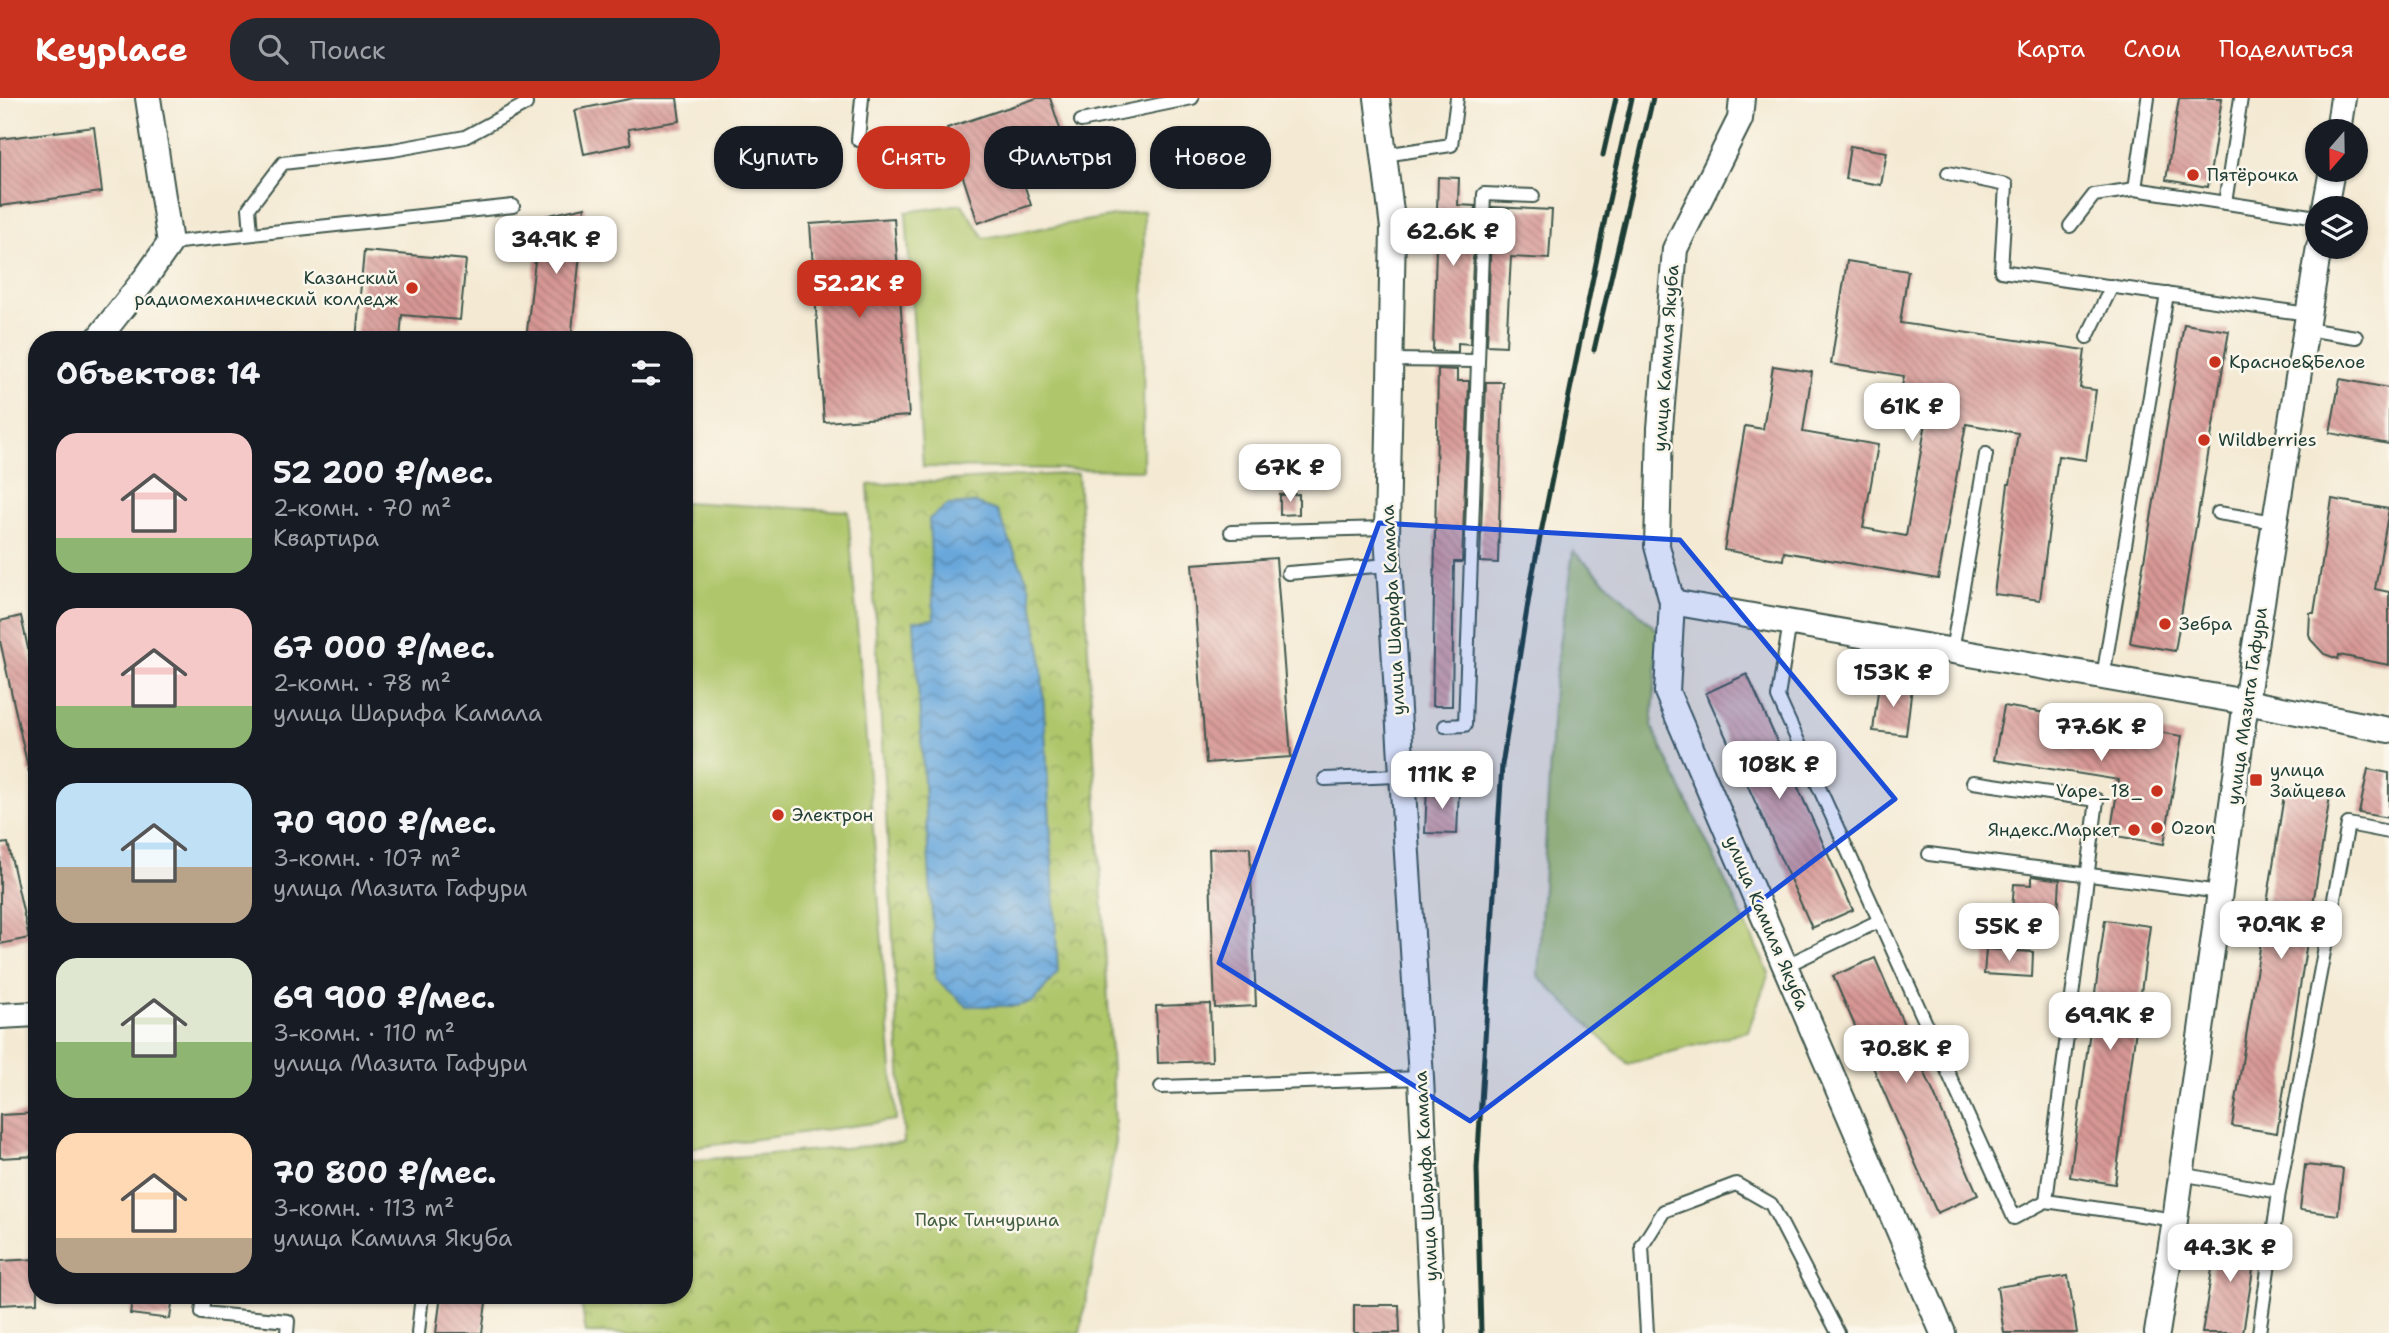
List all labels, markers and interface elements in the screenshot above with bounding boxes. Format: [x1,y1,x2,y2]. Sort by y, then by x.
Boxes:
search box [230,18,720,81]
text: Keyplace [35,27,188,72]
icon: search [254,30,292,68]
text: Поиск [310,32,386,67]
text: Карта [2017,33,2085,65]
text: Слои [2123,33,2181,65]
text: Поделиться [2219,33,2354,65]
north arrow [2305,119,2368,182]
map controls [2305,119,2368,259]
chip: Купить [714,126,843,189]
chip: Снять [857,126,970,189]
chip: Фильтры [984,126,1136,189]
chip: Новое [1150,126,1271,189]
place label: Пятёрочка [2207,163,2298,187]
marker: Пятёрочка [2185,167,2201,183]
button: layers [2305,196,2368,259]
pin: 62.6K ₽ [1388,208,1518,268]
pin: 34.9K ₽ [491,216,621,276]
text: 62.6K ₽ [1406,216,1500,246]
text: 34.9K ₽ [511,224,601,254]
pin: 52.2K ₽ [794,260,924,320]
street label: улица Камиля Якуба [1647,264,1685,452]
place label: Казанский радиомеханический колледж [134,266,399,311]
text: 52.2K ₽ [813,268,905,298]
marker: Казанский радиомеханический колледж [404,280,420,296]
place label: Красное&Белое [2229,350,2366,374]
text: Объектов: 14 [56,353,261,394]
icon: filters [627,354,665,392]
marker: Красное&Белое [2207,354,2223,370]
pin: 61K ₽ [1863,384,1961,443]
text: 61K ₽ [1880,391,1944,421]
place label: Wildberries [2218,428,2317,452]
marker: Wildberries [2196,432,2212,448]
pin: 67K ₽ [1241,444,1339,504]
text: 52 200 ₽/мес. [273,452,493,493]
text: 67K ₽ [1255,452,1325,482]
icon: home [112,461,196,545]
text: 2-комн. · 70 m² [273,493,452,523]
street label: улица Шарифа Камала [1376,504,1410,716]
text: Квартира [273,523,379,553]
street label: улица Мазита Гафури [2221,605,2273,806]
place label: Зебра [2179,612,2232,636]
marker: Зебра [2157,616,2173,632]
text: 67 000 ₽/мес. [273,627,495,668]
icon: home [112,636,196,720]
pin: 153K ₽ [1836,650,1950,709]
text: 153K ₽ [1853,657,1933,687]
text: 2-комн. · 78 m² [273,668,451,698]
text: улица Шарифа Камала [273,698,542,728]
pin: 77.6K ₽ [2036,704,2166,763]
text: 77.6K ₽ [2055,711,2147,741]
pin: 108K ₽ [1722,742,1836,801]
text: 108K ₽ [1738,749,1820,779]
pin: 111K ₽ [1385,752,1499,811]
place label: улица Зайцева [2270,758,2346,803]
text: 111K ₽ [1407,759,1477,789]
marker: улица Зайцева [2248,772,2264,788]
place label: Vape_18_ [2056,779,2143,803]
marker: Vape_18_ [2149,783,2165,799]
text: 70 900 ₽/мес. [273,802,497,843]
place label: Электрон [792,803,873,827]
marker: Электрон [770,807,786,823]
icon: home [112,811,196,895]
place label: Ozon [2171,816,2216,840]
place label: Яндекс.Маркет [1988,818,2121,842]
marker: Ozon [2149,820,2165,836]
marker: Яндекс.Маркет [2126,822,2142,838]
street label: улица Камиля Якуба [1719,832,1815,1014]
text: 3-комн. · 107 m² [273,843,461,873]
text: улица Мазита Гафури [273,873,528,903]
pin: 70.9K ₽ [2216,902,2346,961]
pin: 55K ₽ [1960,904,2058,963]
text: 70.9K ₽ [2236,909,2326,939]
text: 55K ₽ [1975,911,2043,941]
text: 69 900 ₽/мес. [273,977,496,1018]
icon: home [112,986,196,1070]
pin: 69.9K ₽ [2045,992,2175,1052]
text: 69.9K ₽ [2065,1000,2155,1030]
text: 3-комн. · 110 m² [273,1018,455,1048]
pin: 70.8K ₽ [1841,1026,1971,1085]
text: 70.8K ₽ [1860,1033,1952,1063]
text: улица Мазита Гафури [273,1048,528,1078]
street label: улица Шарифа Камала [1409,1070,1443,1282]
text: 70 800 ₽/мес. [273,1152,497,1193]
icon: home [112,1161,196,1245]
text: 3-комн. · 113 m² [273,1193,455,1223]
park label: Парк Тинчурина [915,1208,1059,1232]
text: улица Камиля Якуба [273,1223,512,1253]
pin: 44.3K ₽ [2165,1224,2295,1284]
text: 44.3K ₽ [2184,1232,2276,1262]

